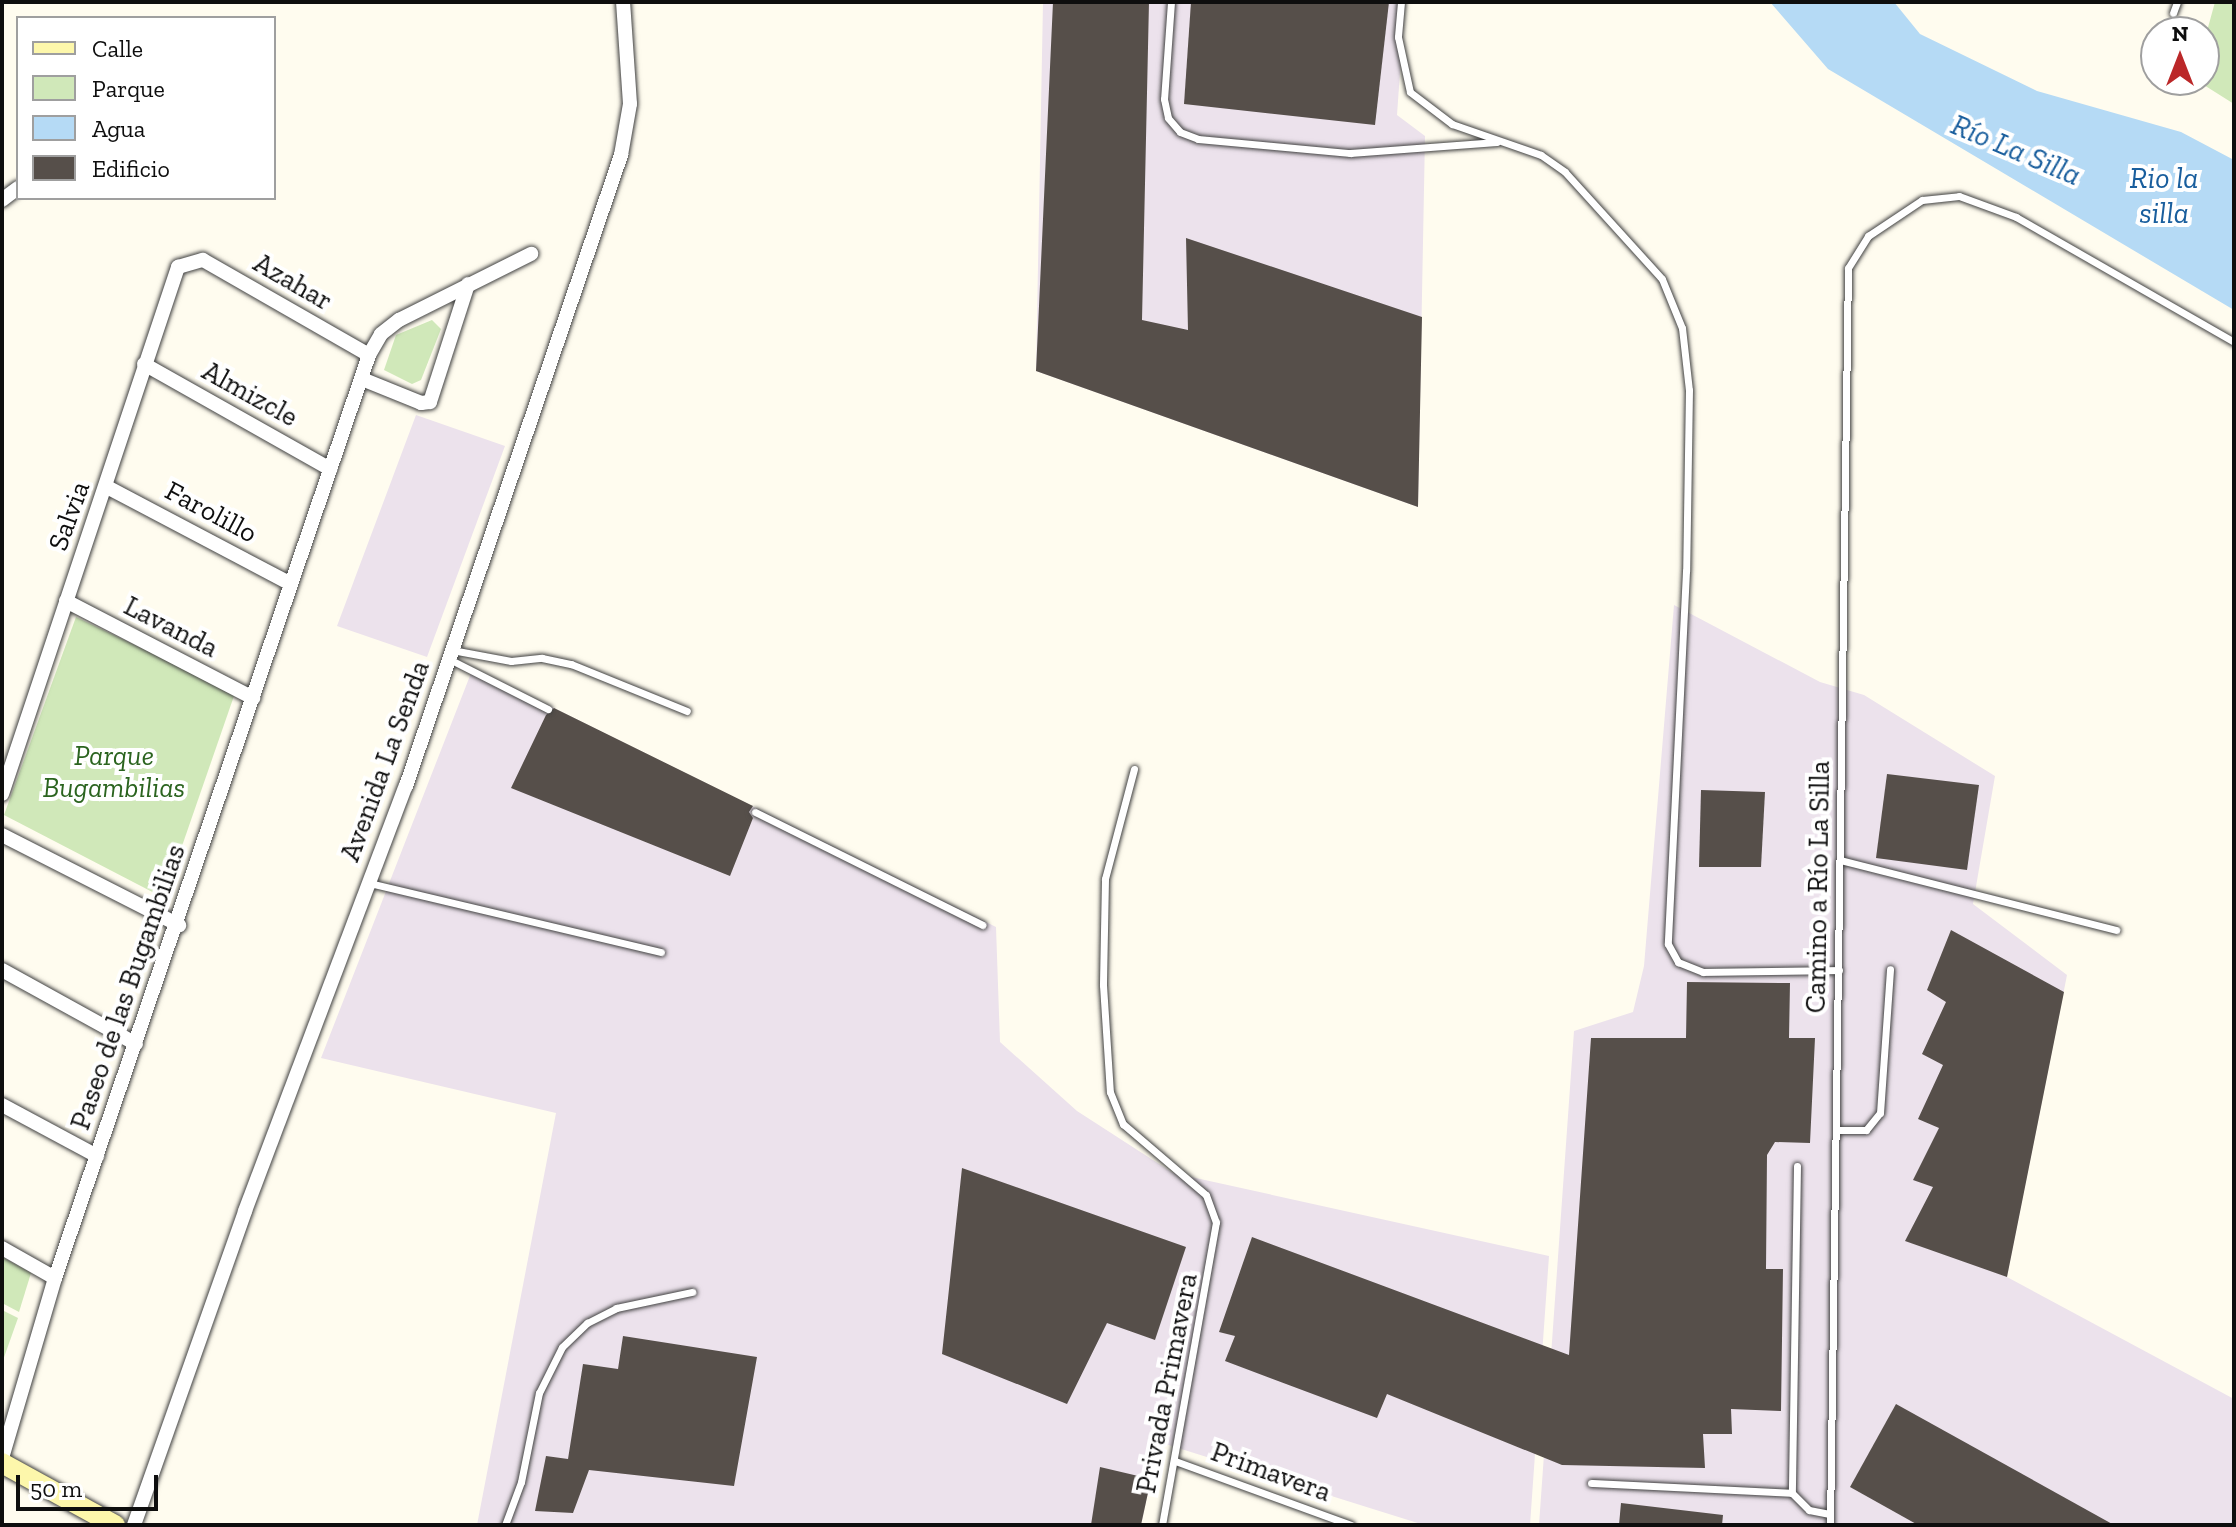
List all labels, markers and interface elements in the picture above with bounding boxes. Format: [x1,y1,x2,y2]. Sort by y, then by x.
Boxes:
legend [16,16,276,200]
north arrow [2140,16,2220,96]
text: N [2172,20,2188,47]
text: Calle [92,34,143,63]
text: Parque [92,74,165,103]
water label: Río La Silla [1946,107,2086,193]
text: Agua [92,114,145,143]
text: Edificio [92,154,170,183]
water label: Rio la silla [2130,160,2198,230]
street label: Azahar [248,246,338,318]
street label: Almizcle [196,354,304,434]
street label: Farolillo [159,474,263,550]
street label: Salvia [41,477,97,555]
street label: Lavanda [118,589,224,665]
street label: Avenida La Senda [333,656,437,866]
park label: Parque Bugambilias [43,739,185,805]
street label: Camino a Río La Silla [1799,761,1837,1013]
street label: Paseo de las Bugambilias [63,840,193,1134]
street label: Privada Primavera [1129,1270,1205,1496]
street label: Primavera [1207,1435,1335,1509]
scale bar [20,1459,162,1509]
text: 50 m [30,1474,82,1503]

